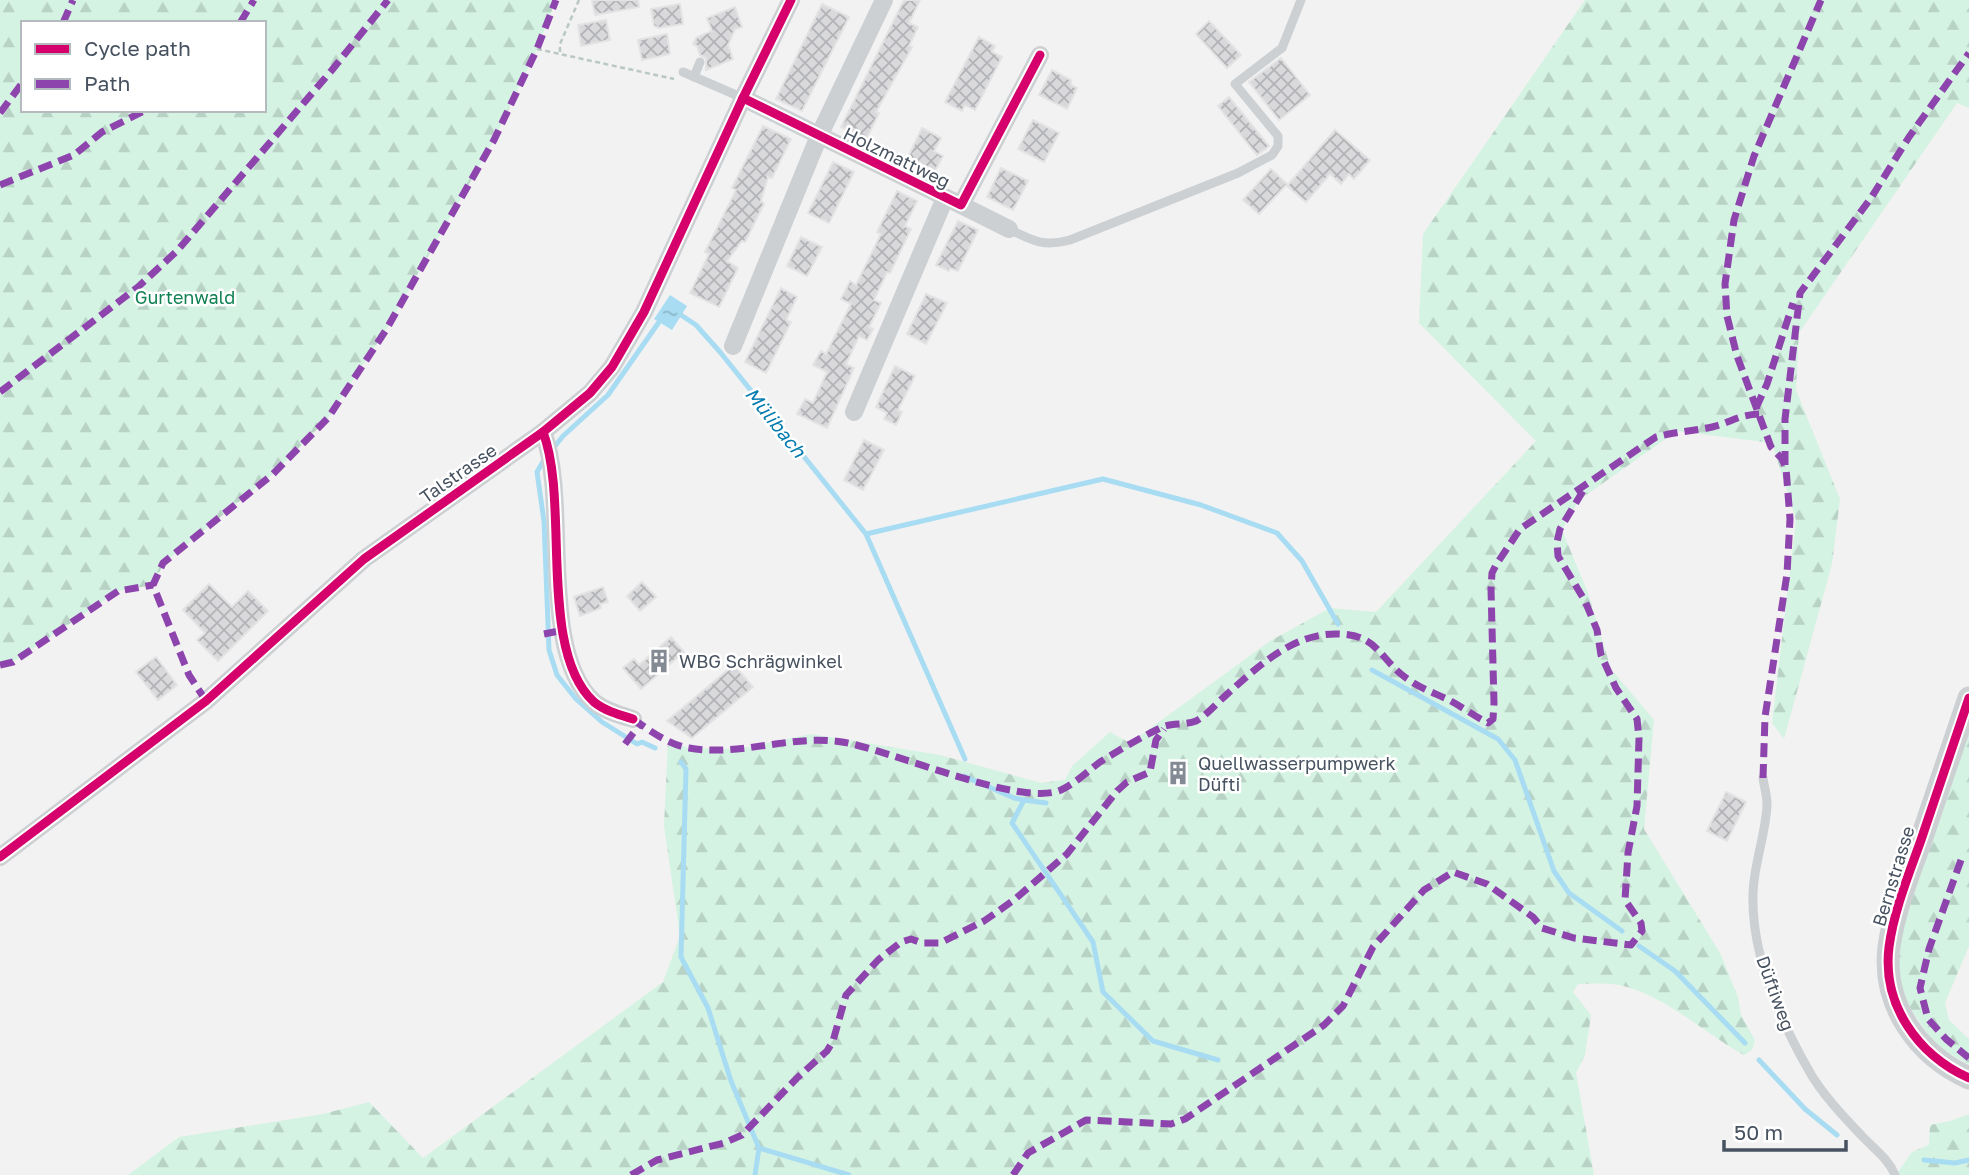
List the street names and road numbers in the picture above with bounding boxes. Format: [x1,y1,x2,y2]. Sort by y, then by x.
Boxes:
street label: Holzmattweg [840,122,954,192]
street label: Talstrasse [415,439,501,507]
street label: Bernstrasse [1867,823,1919,929]
street label: Düftiweg [1752,953,1800,1033]

